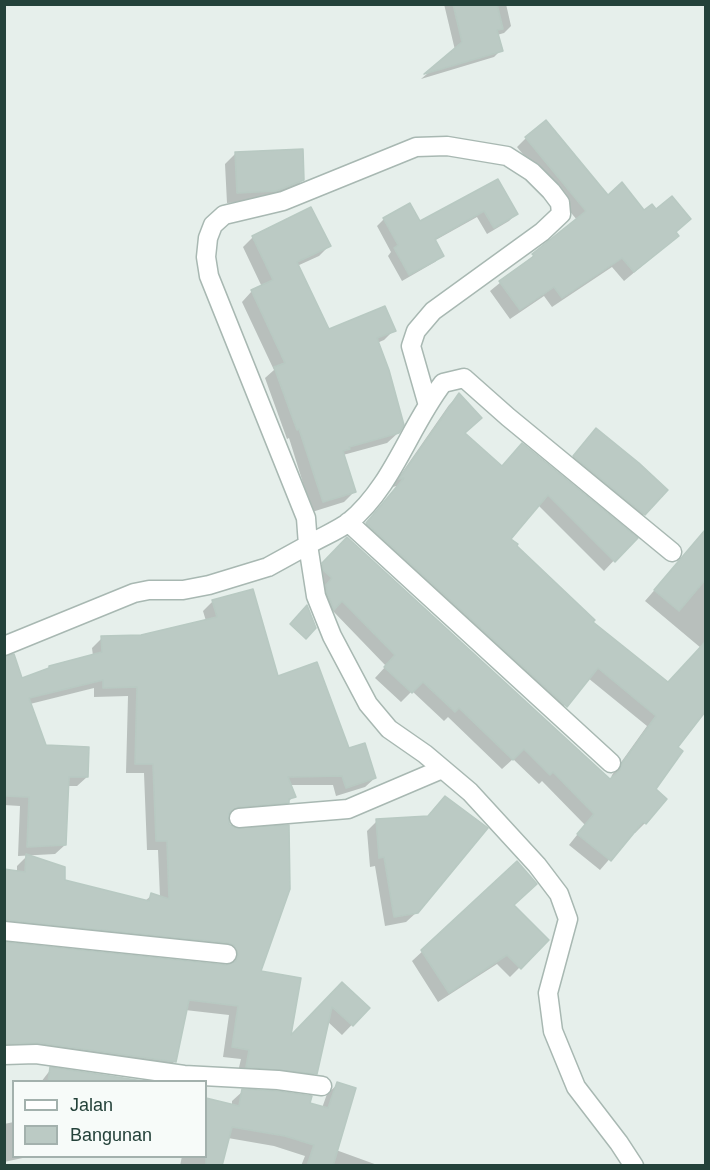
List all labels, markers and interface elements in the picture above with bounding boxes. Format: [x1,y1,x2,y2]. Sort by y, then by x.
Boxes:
legend [12,1080,207,1158]
text: Jalan [70,1095,113,1115]
text: Bangunan [70,1125,152,1145]

